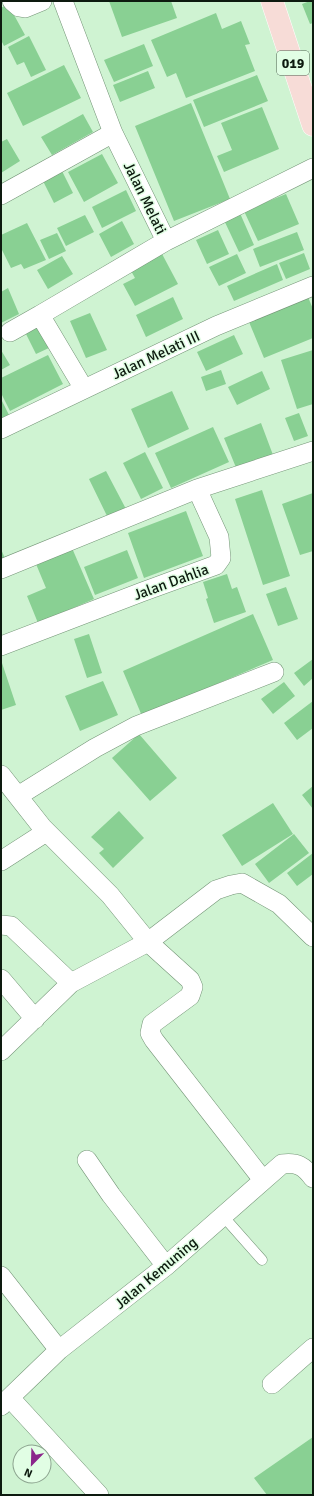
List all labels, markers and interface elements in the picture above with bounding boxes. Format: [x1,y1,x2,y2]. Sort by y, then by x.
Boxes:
road number: 019 [277,51,309,75]
street label: Jalan Melati [120,159,170,237]
street label: Jalan Melati III [109,327,203,383]
street label: Jalan Dahlia [131,560,211,604]
street label: Jalan Kemuning [111,1233,201,1313]
north arrow [12,1444,52,1484]
text: N [22,1465,34,1480]

